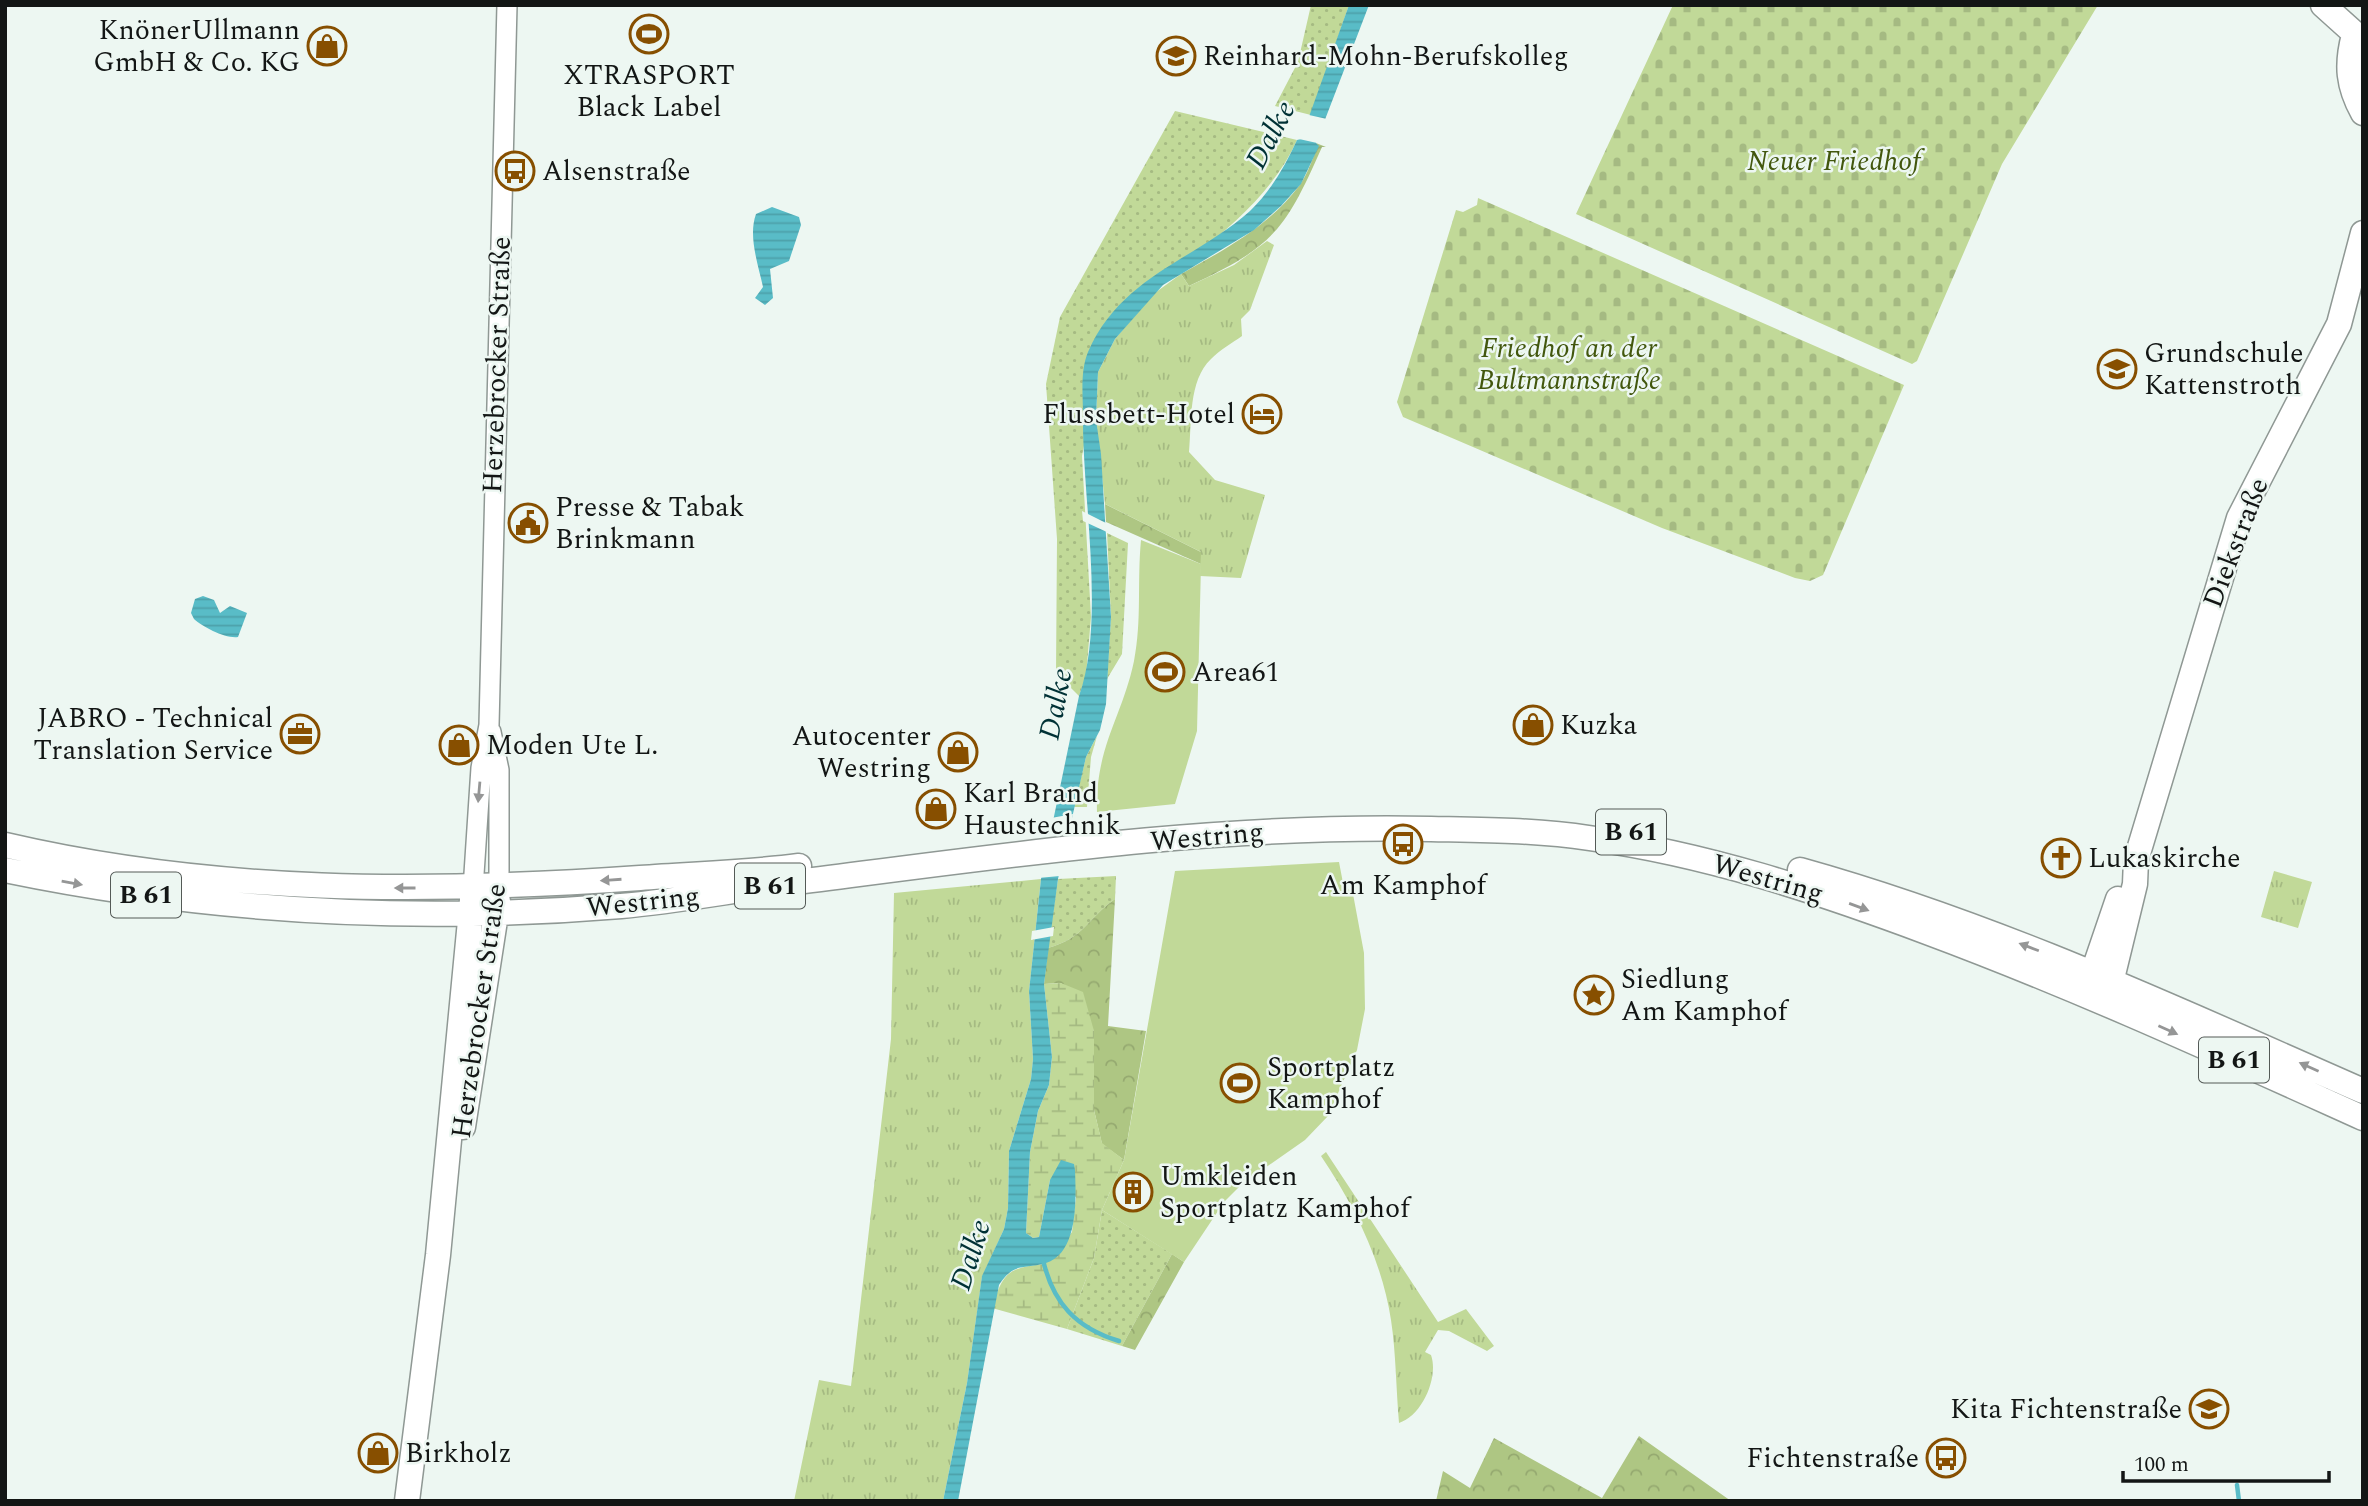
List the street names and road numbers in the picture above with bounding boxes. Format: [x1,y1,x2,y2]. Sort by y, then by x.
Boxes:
street label: Herzebrocker Straße [471,236,523,494]
street label: Diekstraße [2191,472,2281,614]
road number: B 61 [1596,810,1666,854]
street label: Westring [1148,811,1266,863]
street label: Westring [1707,843,1829,915]
road number: B 61 [735,864,805,908]
road number: B 61 [111,873,181,918]
street label: Westring [584,875,702,929]
street label: Herzebrocker Straße [440,881,518,1141]
road number: B 61 [2199,1037,2269,1082]

